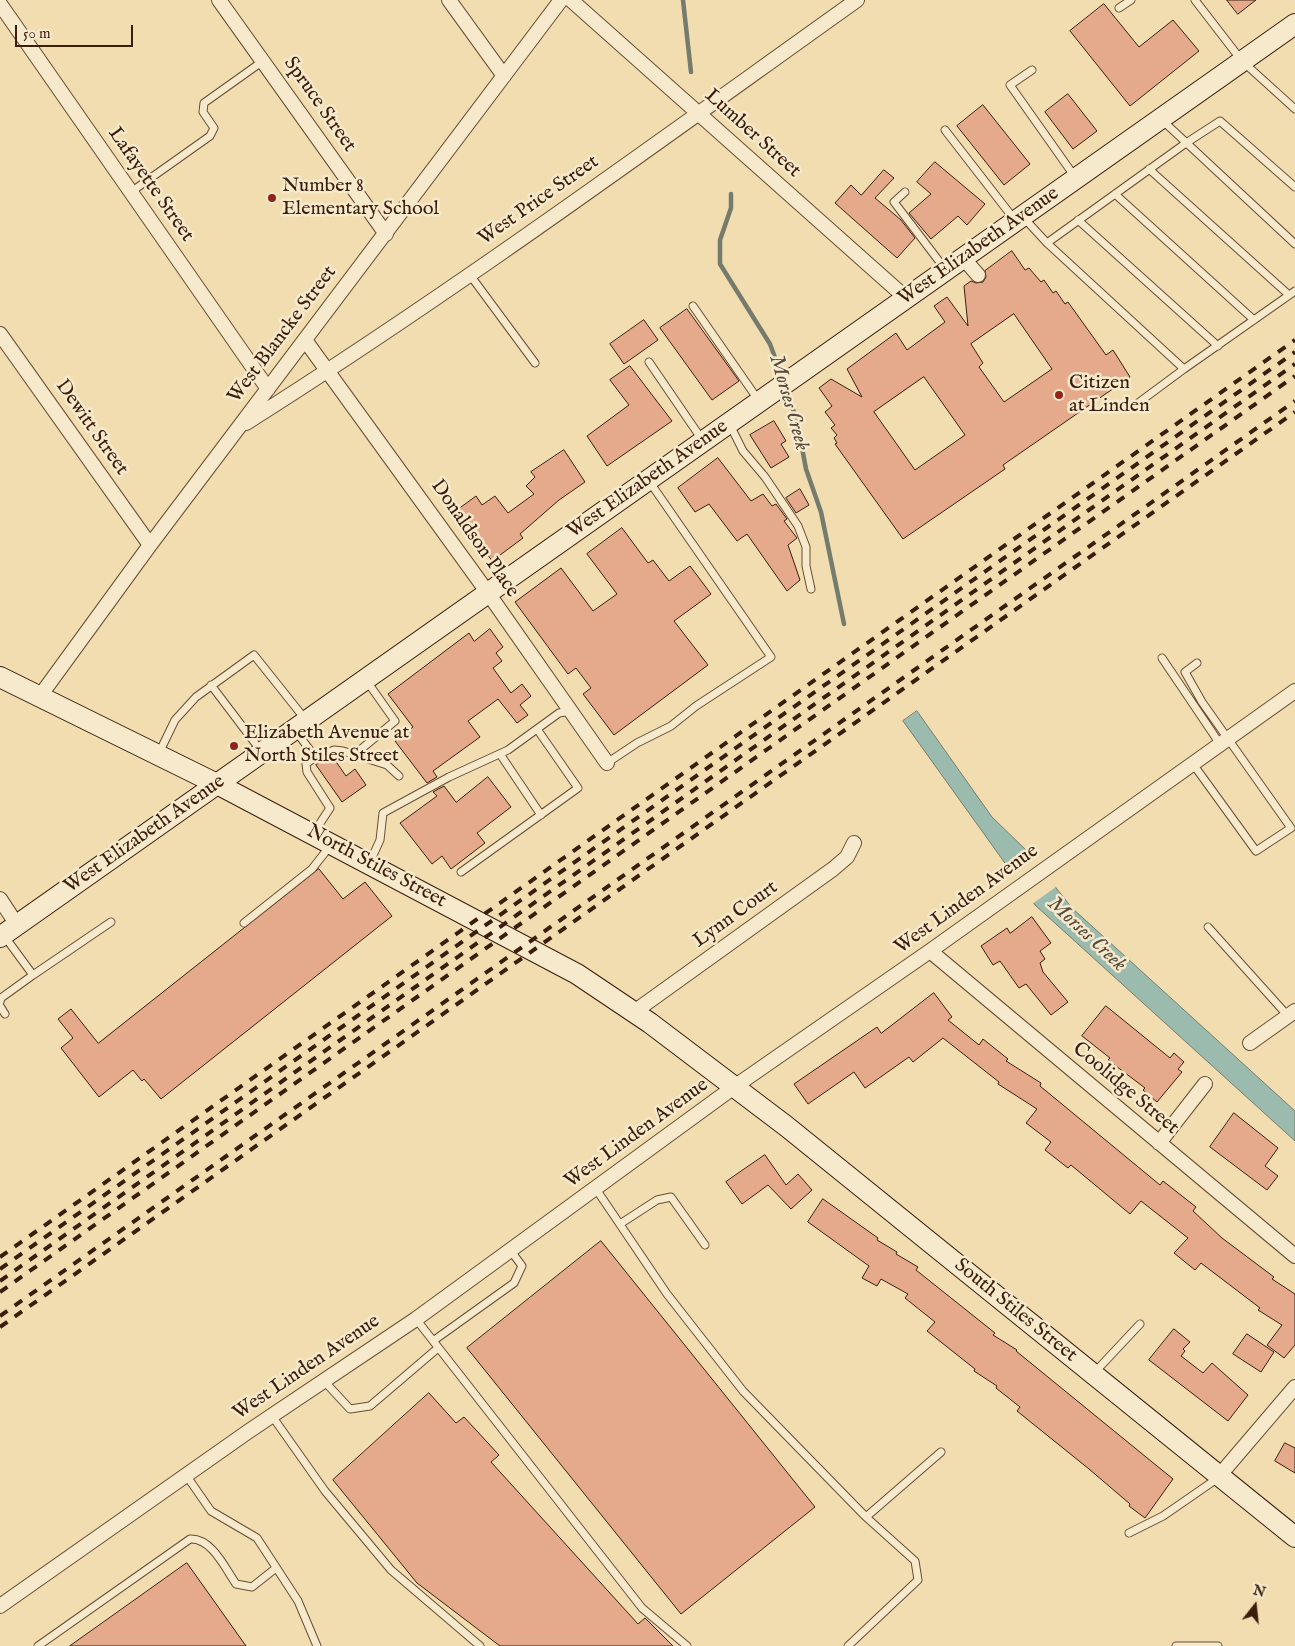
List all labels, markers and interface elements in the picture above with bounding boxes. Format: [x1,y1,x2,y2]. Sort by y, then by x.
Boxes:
scale bar [18,15,135,47]
text: 50 m [23,24,51,43]
street label: Spruce Street [277,53,361,157]
street label: Lumber Street [699,85,805,183]
street label: Lafayette Street [102,123,198,247]
street label: West Price Street [474,151,604,251]
place label: Number 8 Elementary School [282,175,439,222]
street label: West Elizabeth Avenue [894,182,1064,312]
marker: Number 8 Elementary School [266,192,278,204]
street label: West Blancke Street [223,262,343,408]
water label: Morses Creek [762,352,814,454]
place label: Citizen at Linden [1069,372,1150,419]
street label: Dewitt Street [49,375,133,481]
marker: Citizen at Linden [1053,389,1065,401]
street label: West Elizabeth Avenue [563,415,733,545]
street label: Donaldson Place [424,475,524,603]
place label: Elizabeth Avenue at North Stiles Street [244,722,409,769]
marker: Elizabeth Avenue at North Stiles Street [228,740,240,752]
street label: West Elizabeth Avenue [60,770,230,900]
street label: North Stiles Street [302,820,450,914]
street label: West Linden Avenue [890,840,1044,960]
street label: Lynn Court [689,876,783,954]
water label: Morses Creek [1041,892,1131,978]
street label: Coolidge Street [1067,1038,1183,1140]
street label: West Linden Avenue [560,1074,714,1194]
street label: South Stiles Street [949,1254,1081,1368]
street label: West Linden Avenue [229,1310,385,1426]
north arrow [1230,1581,1280,1631]
text: N [1251,1581,1267,1602]

